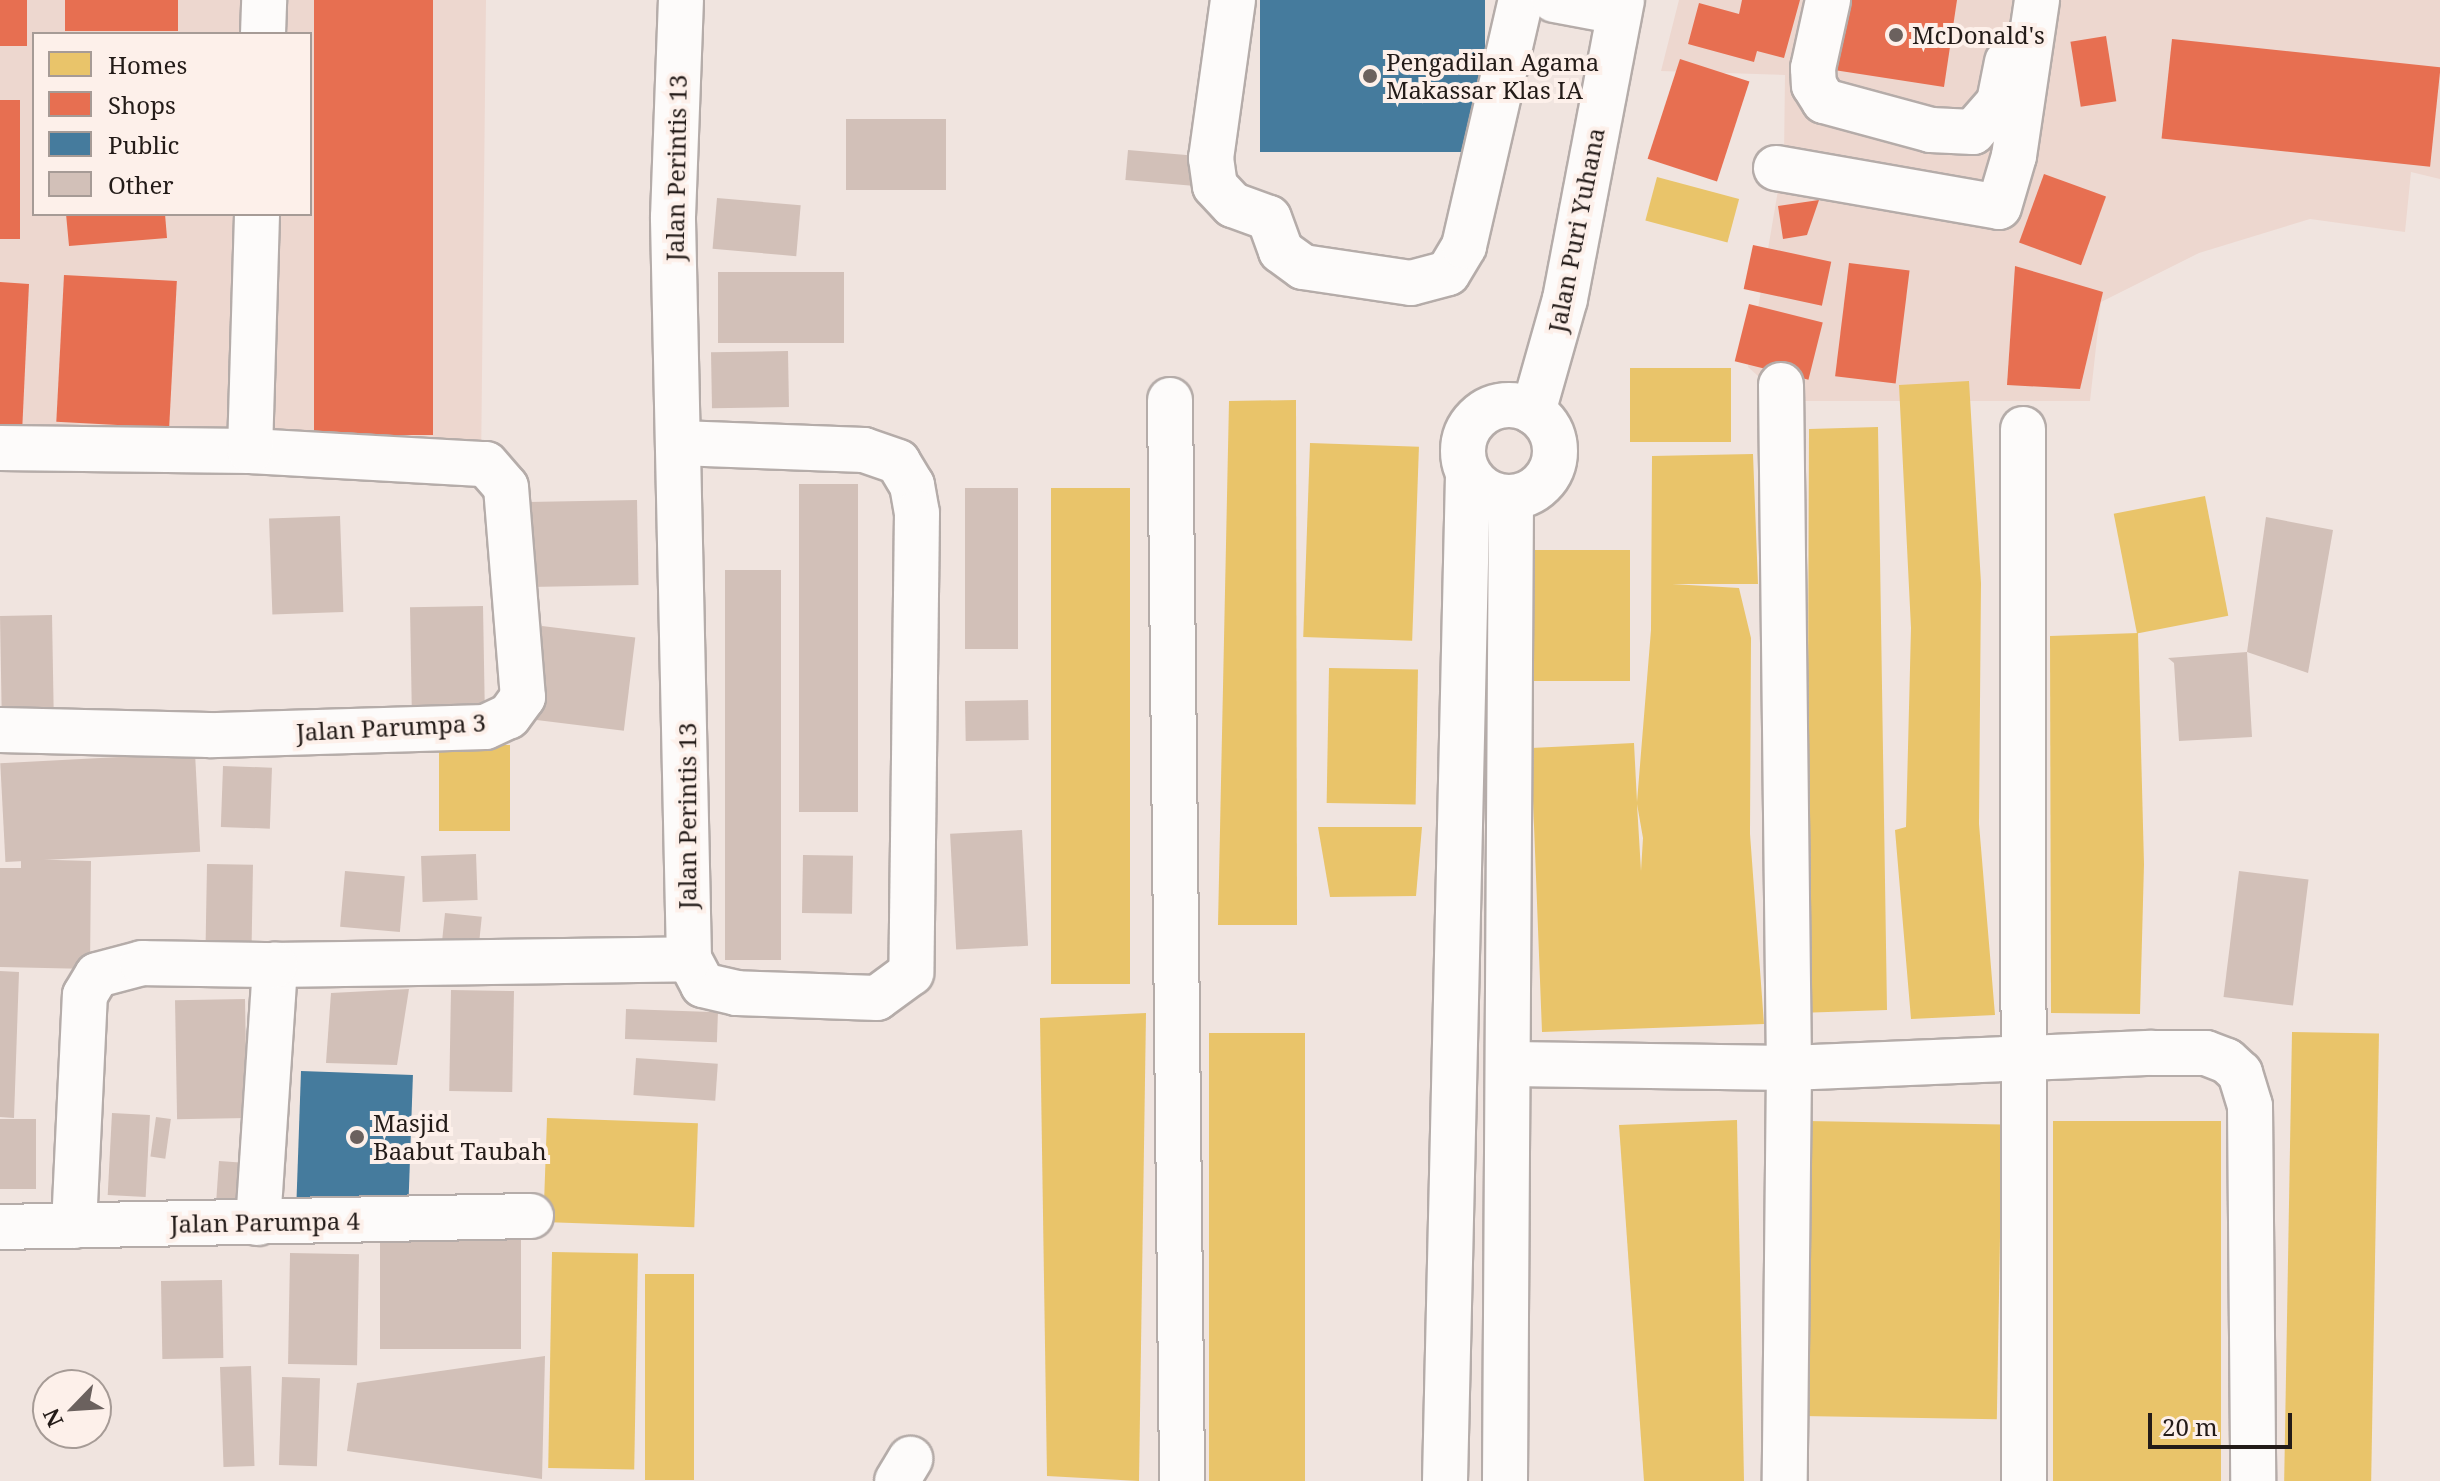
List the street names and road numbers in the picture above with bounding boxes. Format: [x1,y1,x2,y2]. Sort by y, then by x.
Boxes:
street label: Jalan Perintis 13 [660,74,692,262]
street label: Jalan Puri Yuhana [1542,125,1610,335]
street label: Jalan Parumpa 3 [295,708,487,746]
street label: Jalan Perintis 13 [673,723,701,909]
street label: Jalan Parumpa 4 [170,1206,360,1238]

